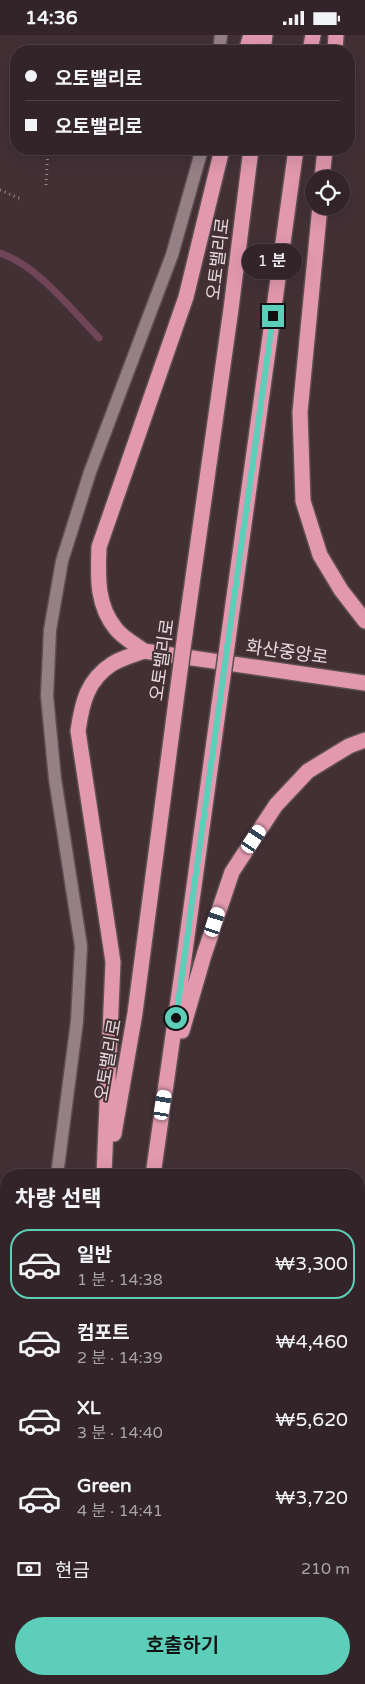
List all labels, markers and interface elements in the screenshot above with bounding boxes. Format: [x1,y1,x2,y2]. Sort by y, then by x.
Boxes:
text: 14:36 [25,7,78,29]
text: 오토밸리로 [55,68,142,90]
text: 오토밸리로 [55,116,142,138]
map controls [305,170,350,215]
button: locate [305,170,350,215]
street label: 오토밸리로 [202,217,234,301]
callout: 1 분 [243,243,303,279]
text: 1 분 [258,251,286,271]
route end [262,305,284,327]
street label: 오토밸리로 [145,617,179,703]
street label: 화산중앙로 [244,635,330,669]
car [239,822,268,856]
car [203,905,226,939]
route start [165,1007,187,1029]
street label: 오토밸리로 [90,1017,126,1103]
car [153,1089,172,1121]
text: 차량 선택 [15,1186,102,1212]
icon: car [17,1242,62,1287]
text: 일반 [77,1244,112,1266]
text: ₩3,300 [275,1253,348,1275]
text: 1 분 · 14:38 [77,1270,163,1290]
icon: car [17,1320,62,1365]
text: 컴포트 [77,1322,129,1344]
text: ₩4,460 [275,1331,348,1353]
text: 2 분 · 14:39 [77,1348,163,1368]
text: XL [77,1397,101,1419]
icon: car [17,1398,62,1443]
text: ₩5,620 [275,1409,348,1431]
text: 3 분 · 14:40 [77,1423,163,1443]
text: Green [77,1475,131,1497]
icon: car [17,1476,62,1521]
text: ₩3,720 [275,1487,348,1509]
text: 4 분 · 14:41 [77,1501,163,1521]
icon: cash [15,1555,43,1583]
text: 210 m [301,1559,350,1579]
text: 현금 [55,1560,90,1582]
button: 호출하기 [15,1617,350,1675]

